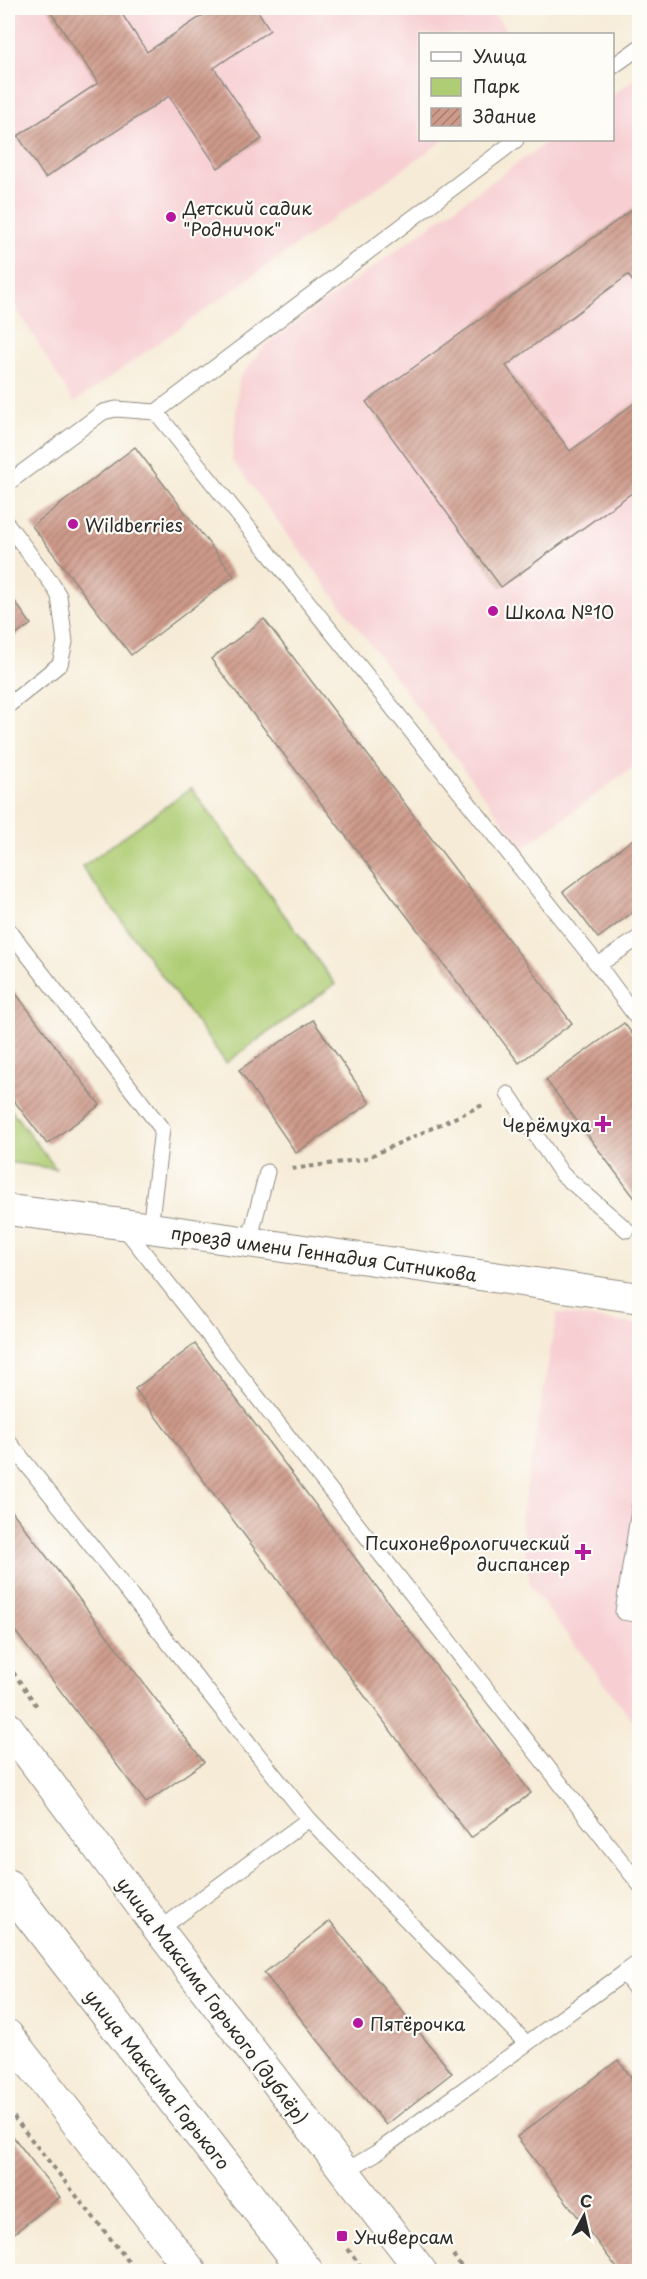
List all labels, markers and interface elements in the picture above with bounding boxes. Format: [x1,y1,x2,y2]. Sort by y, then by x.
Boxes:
legend [419,33,614,141]
text: Улица [473,42,527,69]
text: Парк [473,72,520,99]
text: Здание [473,102,536,129]
place label: Детский садик "Родничок" [182,194,312,242]
marker: Детский садик "Родничок" [164,210,178,224]
place label: Wildberries [85,511,183,538]
marker: Wildberries [66,517,80,531]
place label: Школа №10 [505,598,614,625]
marker: Школа №10 [486,604,500,618]
place label: Черёмуха [502,1111,591,1138]
marker: Черёмуха [596,1117,610,1131]
street label: проезд имени Геннадия Ситникова [169,1218,479,1288]
place label: Психоневрологический диспансер [365,1529,570,1577]
marker: Психоневрологический диспансер [574,1543,592,1561]
street label: улица Максима Горького (дублёр) [112,1872,314,2128]
street label: улица Максима Горького [80,1984,236,2174]
place label: Пятёрочка [370,2010,466,2037]
marker: Пятёрочка [351,2016,365,2030]
north arrow [554,2186,614,2246]
text: С [579,2187,594,2213]
place label: Универсам [354,2223,454,2250]
marker: Универсам [335,2229,349,2243]

